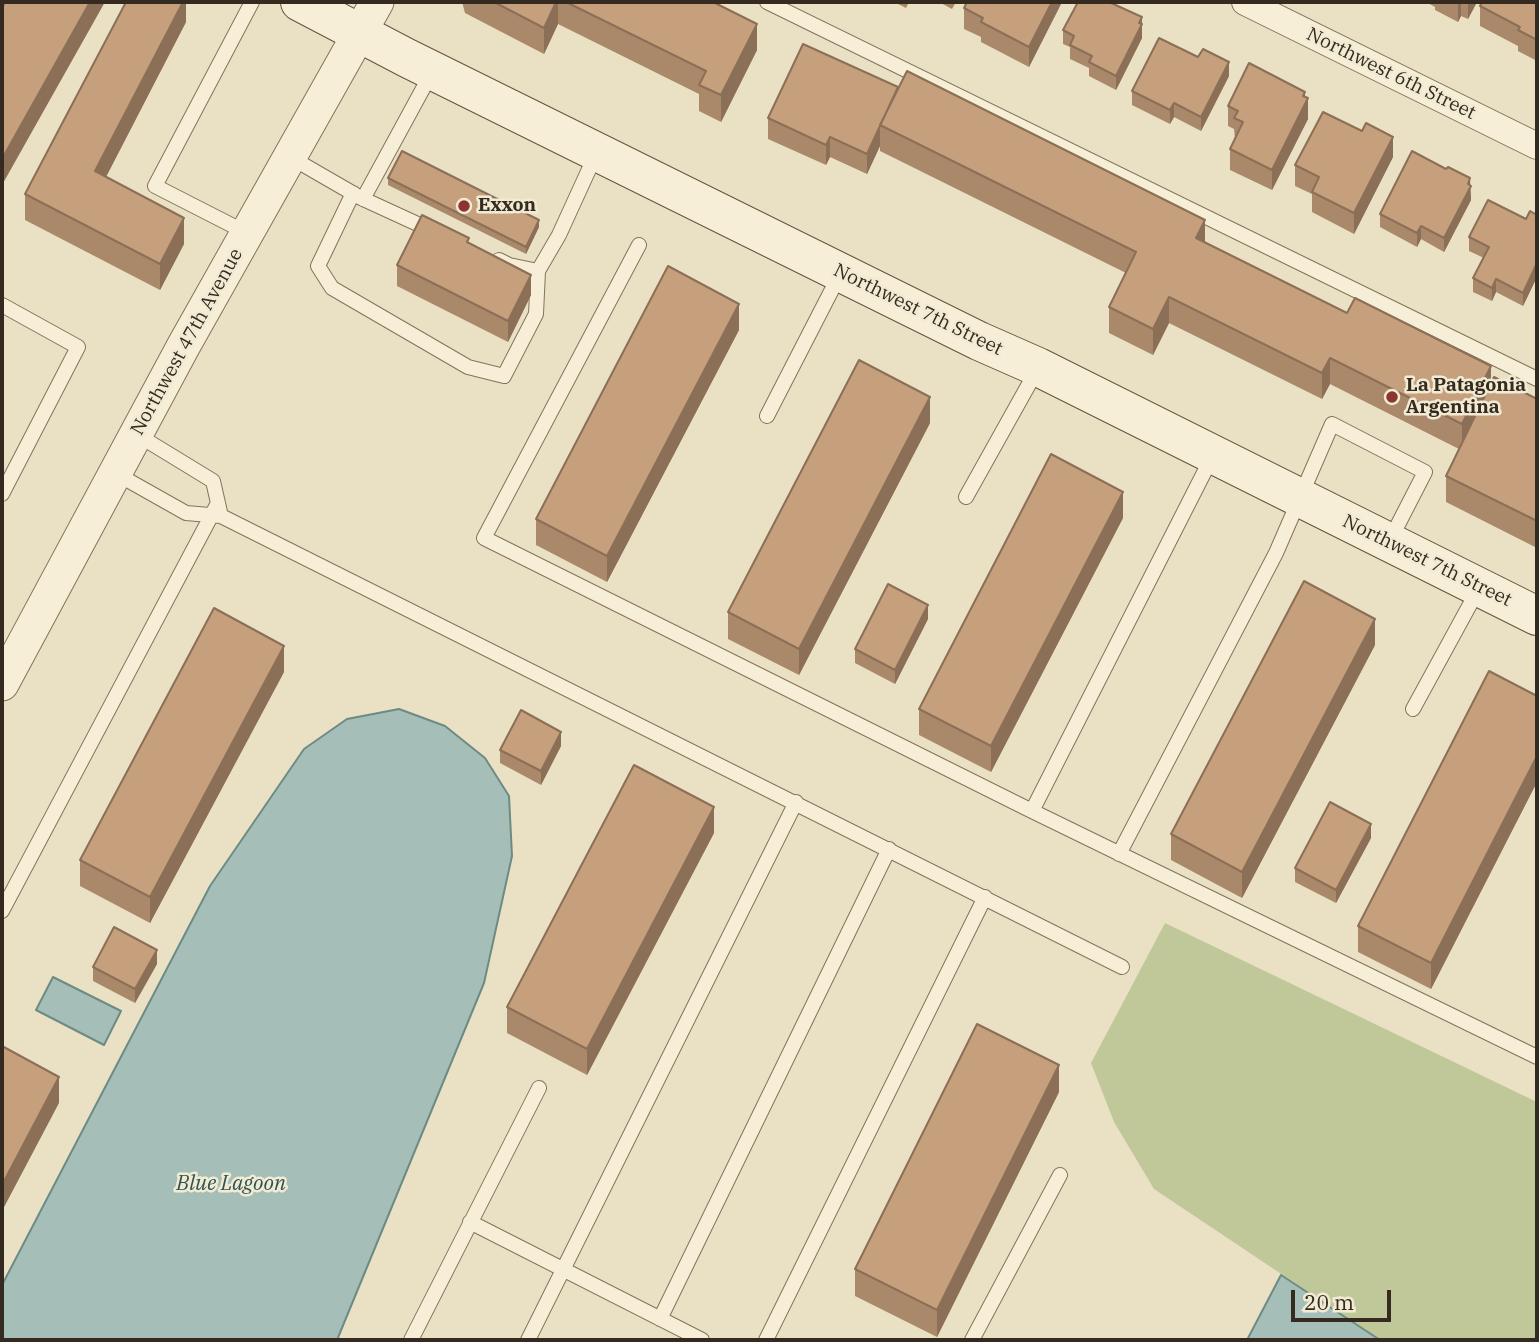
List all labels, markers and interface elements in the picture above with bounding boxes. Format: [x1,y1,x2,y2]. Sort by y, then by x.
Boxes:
street label: Northwest 6th Street [1303,23,1479,125]
place label: Exxon [478,195,536,217]
marker: Exxon [456,198,472,214]
street label: Northwest 47th Avenue [126,245,248,439]
street label: Northwest 7th Street [830,259,1006,361]
place label: La Patagonia Argentina [1406,375,1526,419]
marker: La Patagonia Argentina [1384,389,1400,405]
street label: Northwest 7th Street [1339,510,1515,612]
water label: Blue Lagoon [176,1171,286,1197]
scale bar [1294,1276,1394,1320]
text: 20 m [1304,1288,1354,1316]

